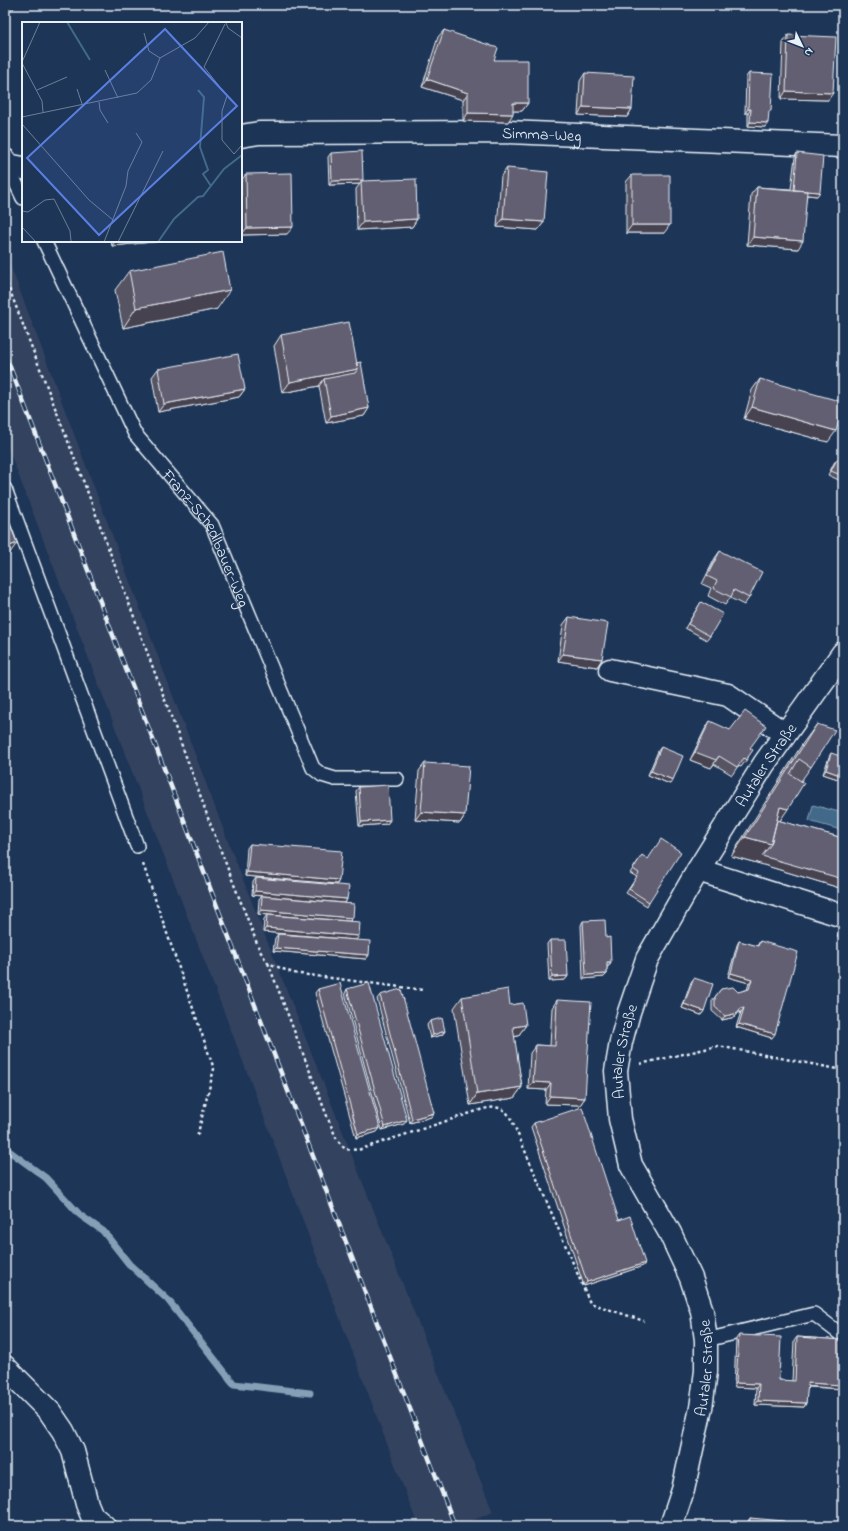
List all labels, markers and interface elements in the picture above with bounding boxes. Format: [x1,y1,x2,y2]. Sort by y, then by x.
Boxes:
inset map [22,22,242,242]
north arrow [782,26,822,66]
text: N [800,44,817,60]
street label: Simma-Weg [502,122,582,149]
street label: Franz-Schedlbauer-Weg [155,464,255,611]
street label: Autaler Straße [730,718,804,812]
street label: Autaler Straße [606,1000,645,1100]
street label: Autaler Straße [689,1317,720,1419]

